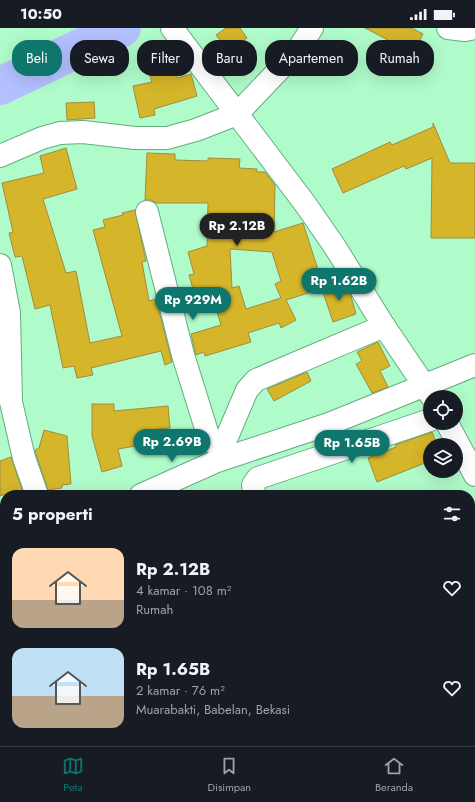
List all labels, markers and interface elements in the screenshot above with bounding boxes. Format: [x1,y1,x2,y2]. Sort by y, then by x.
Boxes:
text: 10:50 [20,3,62,25]
chip: Beli [12,40,62,76]
chip: Sewa [70,40,129,76]
chip: Filter [137,40,194,76]
chip: Baru [202,40,257,76]
chip: Apartemen [265,40,358,76]
chip: Rumah [366,40,434,76]
pin: Rp 2.12B [196,213,278,247]
text: Rp 2.12B [209,216,265,235]
pin: Rp 1.62B [298,268,380,302]
text: Rp 1.62B [311,271,368,290]
pin: Rp 929M [156,287,230,321]
text: Rp 929M [164,290,222,309]
map controls [423,390,463,478]
button: locate [423,390,463,430]
pin: Rp 2.69B [131,429,213,463]
pin: Rp 1.65B [311,430,393,464]
text: Rp 2.69B [142,432,202,451]
text: Rp 1.65B [324,433,380,452]
button: layers [423,438,463,478]
text: 5 properti [12,502,93,526]
icon: filters [441,503,463,525]
text: Rp 2.12B [136,557,210,581]
icon: home [44,564,92,612]
icon: heart [441,577,463,599]
text: 4 kamar · 108 m² [136,581,231,600]
text: Rumah [136,600,173,619]
text: Rp 1.65B [136,657,210,681]
icon: home [44,664,92,712]
icon: heart [441,677,463,699]
text: 2 kamar · 76 m² [136,681,225,700]
text: Muarabakti, Babelan, Bekasi [136,700,290,719]
tab: Peta [62,755,84,795]
tab: Disimpan [208,755,251,795]
tab: Beranda [375,755,413,795]

